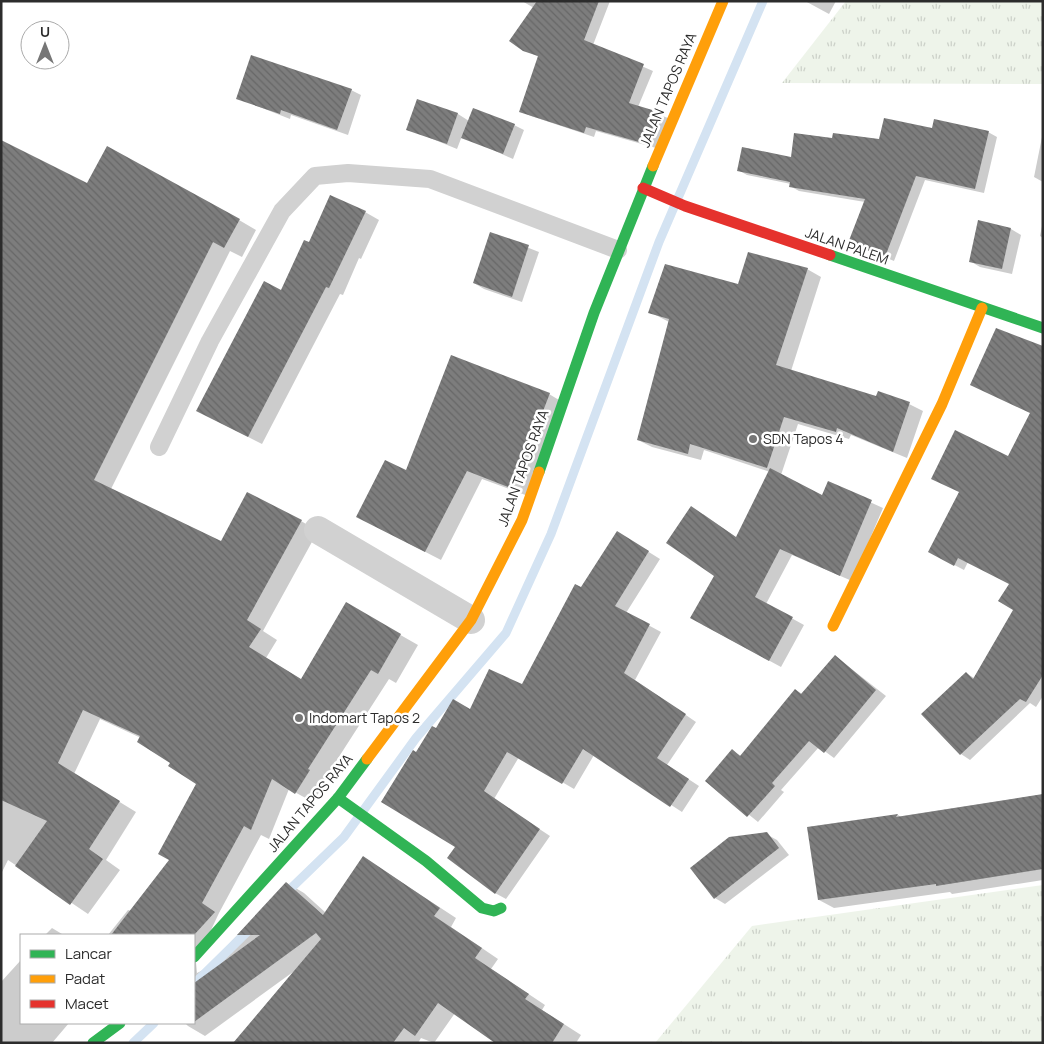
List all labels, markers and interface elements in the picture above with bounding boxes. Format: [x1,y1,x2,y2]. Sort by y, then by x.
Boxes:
north arrow [20,20,70,70]
text: U [40,22,50,41]
street label: JALAN TAPOS RAYA [635,29,700,150]
street label: JALAN PALEM [803,222,891,269]
street label: JALAN TAPOS RAYA [493,407,553,529]
place label: SDN Tapos 4 [763,429,843,448]
marker: SDN Tapos 4 [747,433,759,445]
place label: Indomart Tapos 2 [309,708,420,727]
marker: Indomart Tapos 2 [293,712,305,724]
street label: JALAN TAPOS RAYA [263,749,356,856]
legend [20,934,195,1024]
text: Lancar [65,943,112,964]
text: Padat [65,968,105,989]
text: Macet [65,993,109,1014]

